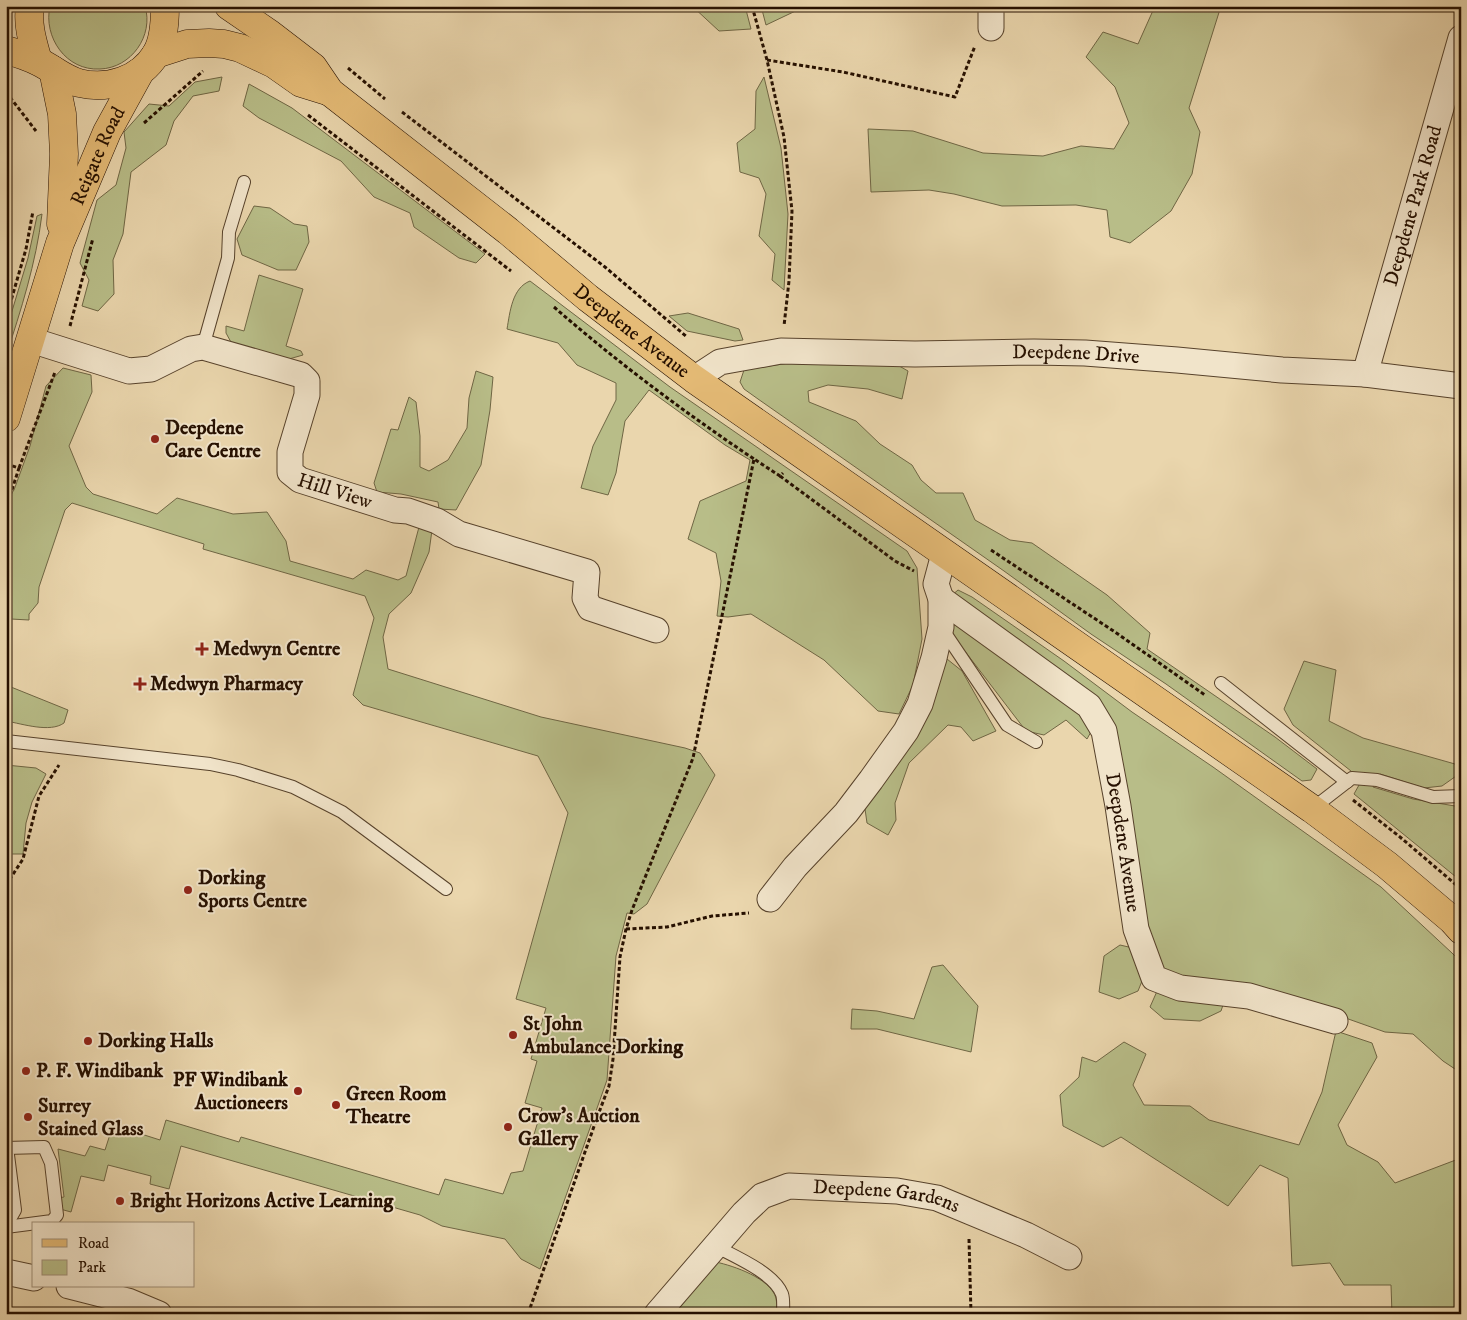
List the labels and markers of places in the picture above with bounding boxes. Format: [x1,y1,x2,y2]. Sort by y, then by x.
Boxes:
place label: Deepdene Care Centre [165,416,262,464]
marker: Deepdene Care Centre [149,433,161,445]
place label: Medwyn Centre [213,637,341,662]
marker: Medwyn Centre [195,642,209,656]
place label: Medwyn Pharmacy [150,672,303,697]
marker: Medwyn Pharmacy [134,678,146,690]
place label: Dorking Sports Centre [198,866,308,914]
marker: Dorking Sports Centre [182,884,194,896]
place label: St John Ambulance Dorking [522,1012,684,1060]
place label: Dorking Halls [98,1029,214,1054]
marker: St John Ambulance Dorking [507,1029,519,1041]
marker: Dorking Halls [82,1035,94,1047]
place label: P. F. Windibank [36,1059,164,1084]
marker: P. F. Windibank [20,1065,32,1077]
place label: PF Windibank Auctioneers [173,1068,289,1116]
place label: Green Room Theatre [345,1082,446,1130]
marker: PF Windibank Auctioneers [292,1085,304,1097]
place label: Surrey Stained Glass [38,1094,144,1142]
marker: Green Room Theatre [330,1099,342,1111]
place label: Crow's Auction Gallery [518,1104,640,1152]
marker: Surrey Stained Glass [22,1111,34,1123]
marker: Crow's Auction Gallery [502,1121,514,1133]
place label: Bright Horizons Active Learning [130,1189,394,1214]
marker: Bright Horizons Active Learning [114,1195,126,1207]

